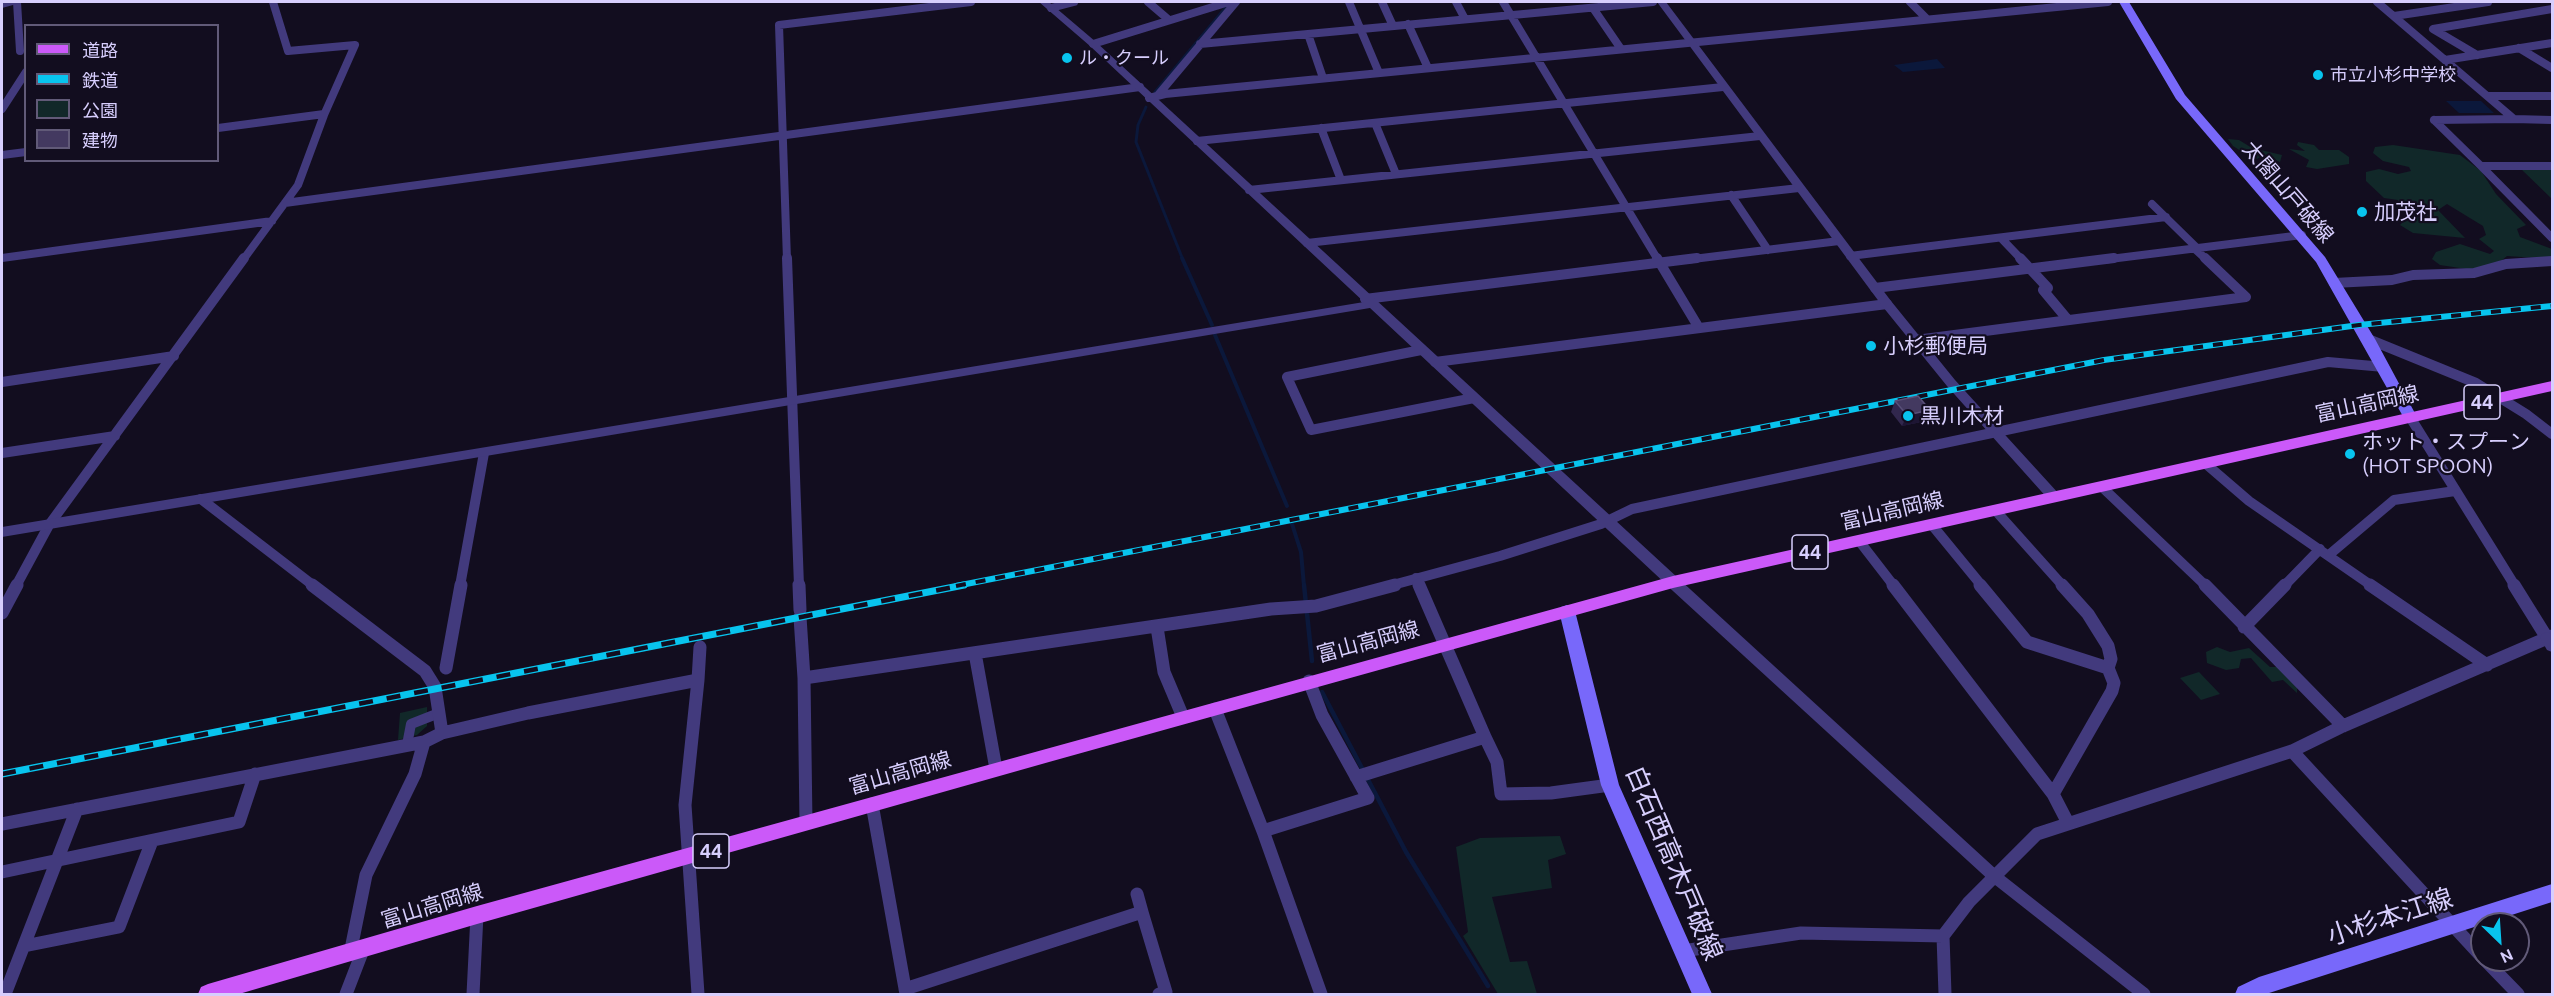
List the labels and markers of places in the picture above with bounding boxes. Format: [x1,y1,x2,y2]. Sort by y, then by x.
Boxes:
place label: ル・クール [1079,47,1169,69]
marker: ル・クール [1060,51,1074,65]
place label: 市立小杉中学校 [2330,64,2456,86]
marker: 市立小杉中学校 [2311,68,2325,82]
place label: 加茂社 [2374,199,2437,225]
marker: 加茂社 [2355,205,2369,219]
place label: 小杉郵便局 [1883,333,1988,359]
marker: 小杉郵便局 [1864,339,1878,353]
place label: 黒川木材 [1920,403,2004,429]
marker: 黒川木材 [1901,409,1915,423]
place label: ホット・スプーン (HOT SPOON) [2362,429,2530,479]
marker: ホット・スプーン (HOT SPOON) [2343,447,2357,461]

